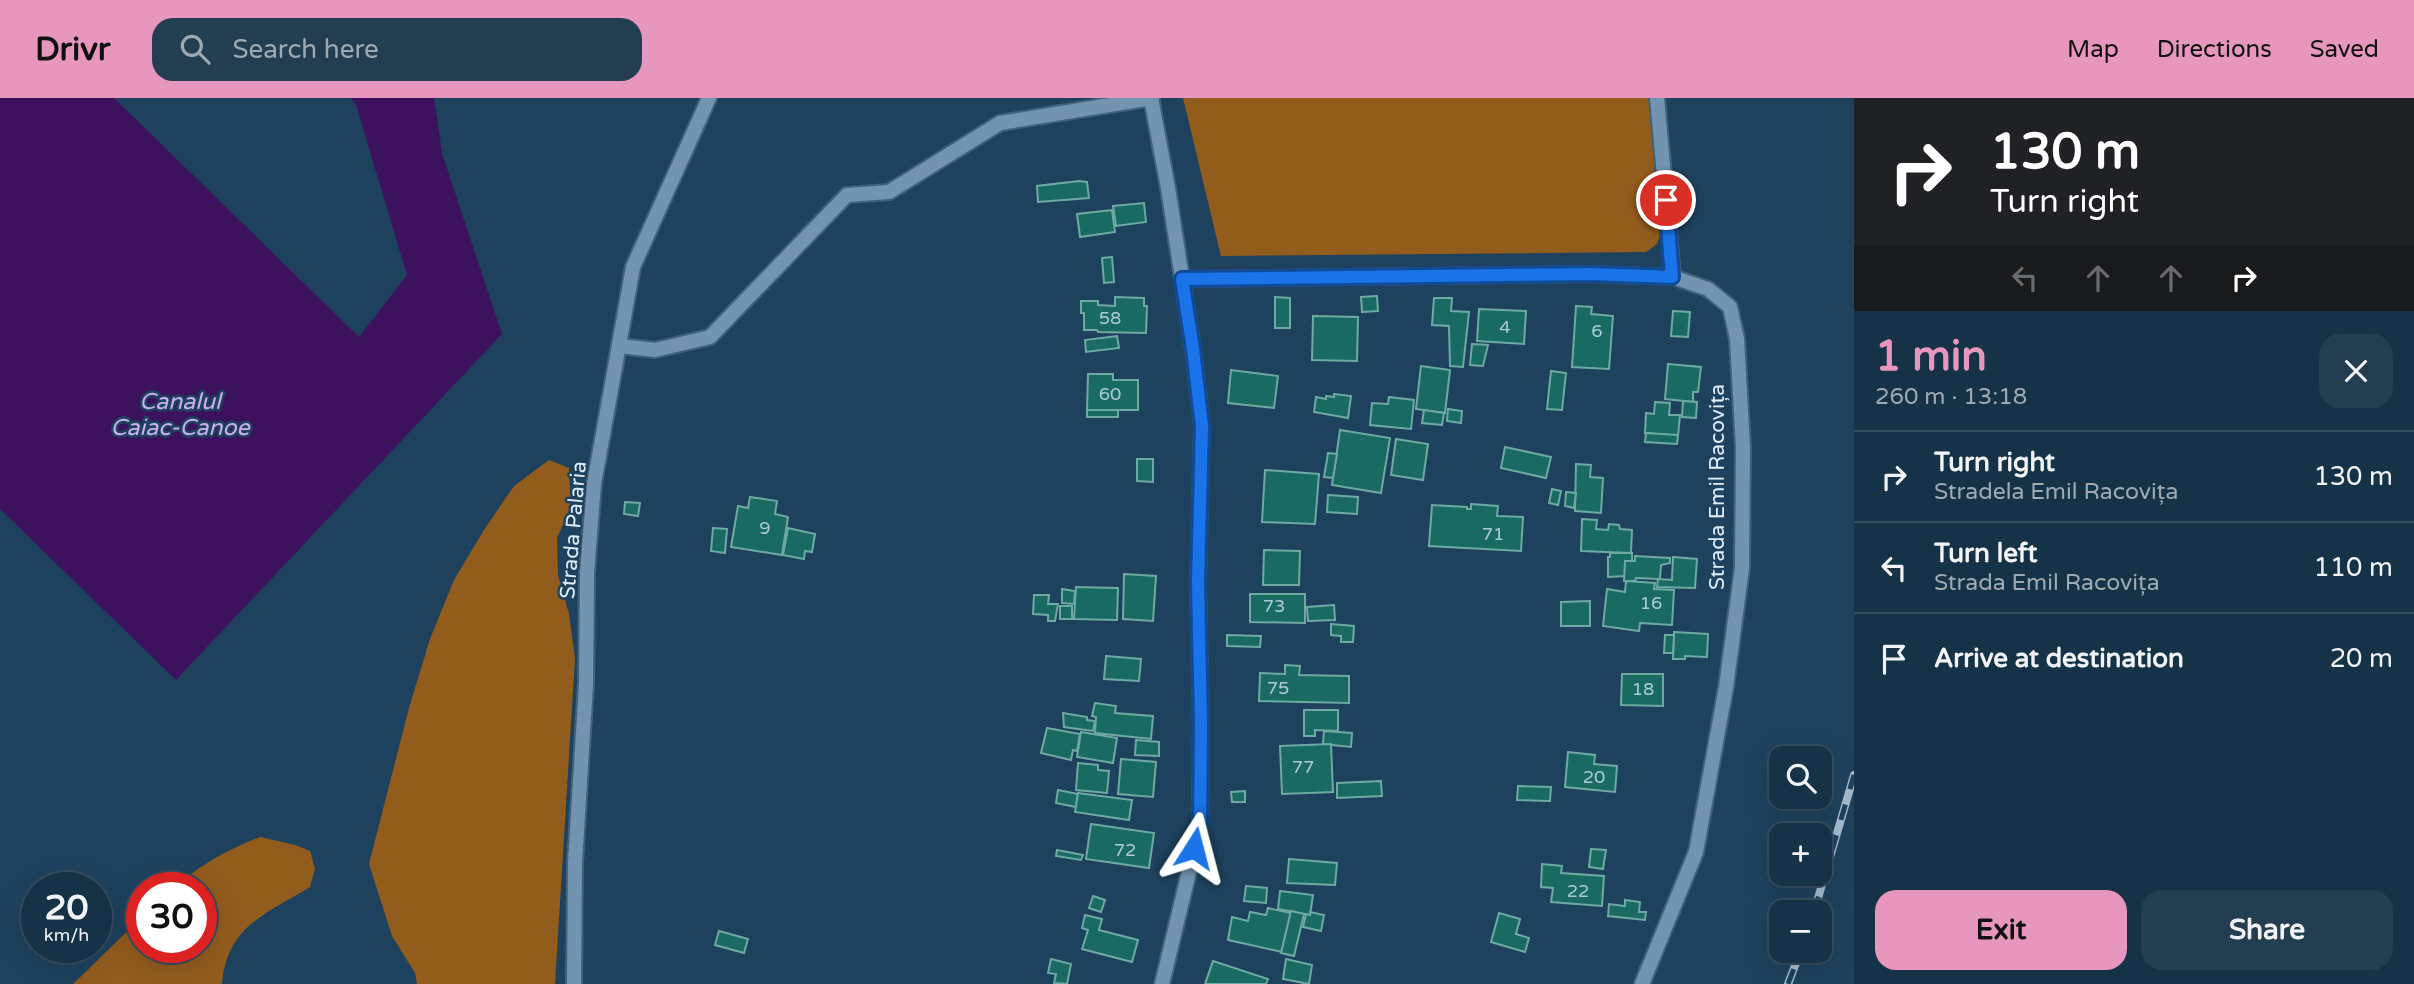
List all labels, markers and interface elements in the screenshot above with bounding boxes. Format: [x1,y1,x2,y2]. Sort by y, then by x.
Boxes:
search box [152,18,642,81]
text: Drivr [35,30,110,69]
icon: search [176,30,214,68]
text: Search here [232,34,379,65]
text: Map [2067,35,2119,64]
text: Directions [2157,35,2272,64]
text: Saved [2310,35,2379,64]
text: 130 m [1990,123,2140,182]
icon: right [1875,126,1966,217]
pin [1636,170,1696,230]
icon: arrive [1647,181,1685,219]
text: Turn right [1990,183,2139,221]
icon: left [2006,259,2044,297]
icon: ahead [2079,259,2117,297]
icon: ahead [2152,259,2190,297]
icon: right [2225,259,2263,297]
house number: 58 [1099,307,1121,329]
house number: 4 [1499,316,1511,338]
house number: 6 [1591,320,1603,342]
text: 1 min [1875,331,1987,382]
button: close [2319,334,2393,408]
house number: 60 [1099,383,1121,405]
text: 260 m · 13:18 [1875,383,2027,411]
street label: Strada Emil Racovița [1705,384,1730,590]
water label: Canalul Caiac-Canoe [111,388,251,442]
text: Turn right [1934,447,2055,478]
icon: right [1875,458,1913,496]
street label: Strada Palaria [555,460,592,600]
text: 130 m [2313,461,2393,492]
text: Stradela Emil Racovița [1934,478,2178,506]
house number: 9 [759,517,771,539]
house number: 71 [1482,523,1504,545]
text: Turn left [1934,538,2037,569]
icon: left [1875,549,1913,587]
text: 110 m [2313,552,2393,583]
text: Strada Emil Racovița [1934,569,2160,597]
house number: 16 [1640,592,1662,614]
house number: 73 [1263,595,1285,617]
icon: arrive [1875,640,1913,678]
text: Arrive at destination [1934,643,2184,674]
text: 20 m [2330,643,2393,674]
house number: 75 [1267,677,1289,699]
house number: 18 [1632,678,1654,700]
map controls [1769,746,1832,963]
button: search [1769,746,1832,809]
house number: 77 [1292,756,1314,778]
house number: 20 [1583,766,1605,788]
position arrow [1157,811,1231,885]
button: + [1769,823,1832,886]
house number: 72 [1114,839,1136,861]
speed limit sign: 30 [126,872,217,963]
house number: 22 [1567,880,1589,902]
text: 20 [45,887,88,929]
button: Exit [1875,890,2127,970]
button: Share [2141,890,2393,970]
button: − [1769,900,1832,963]
text: km/h [44,924,89,946]

